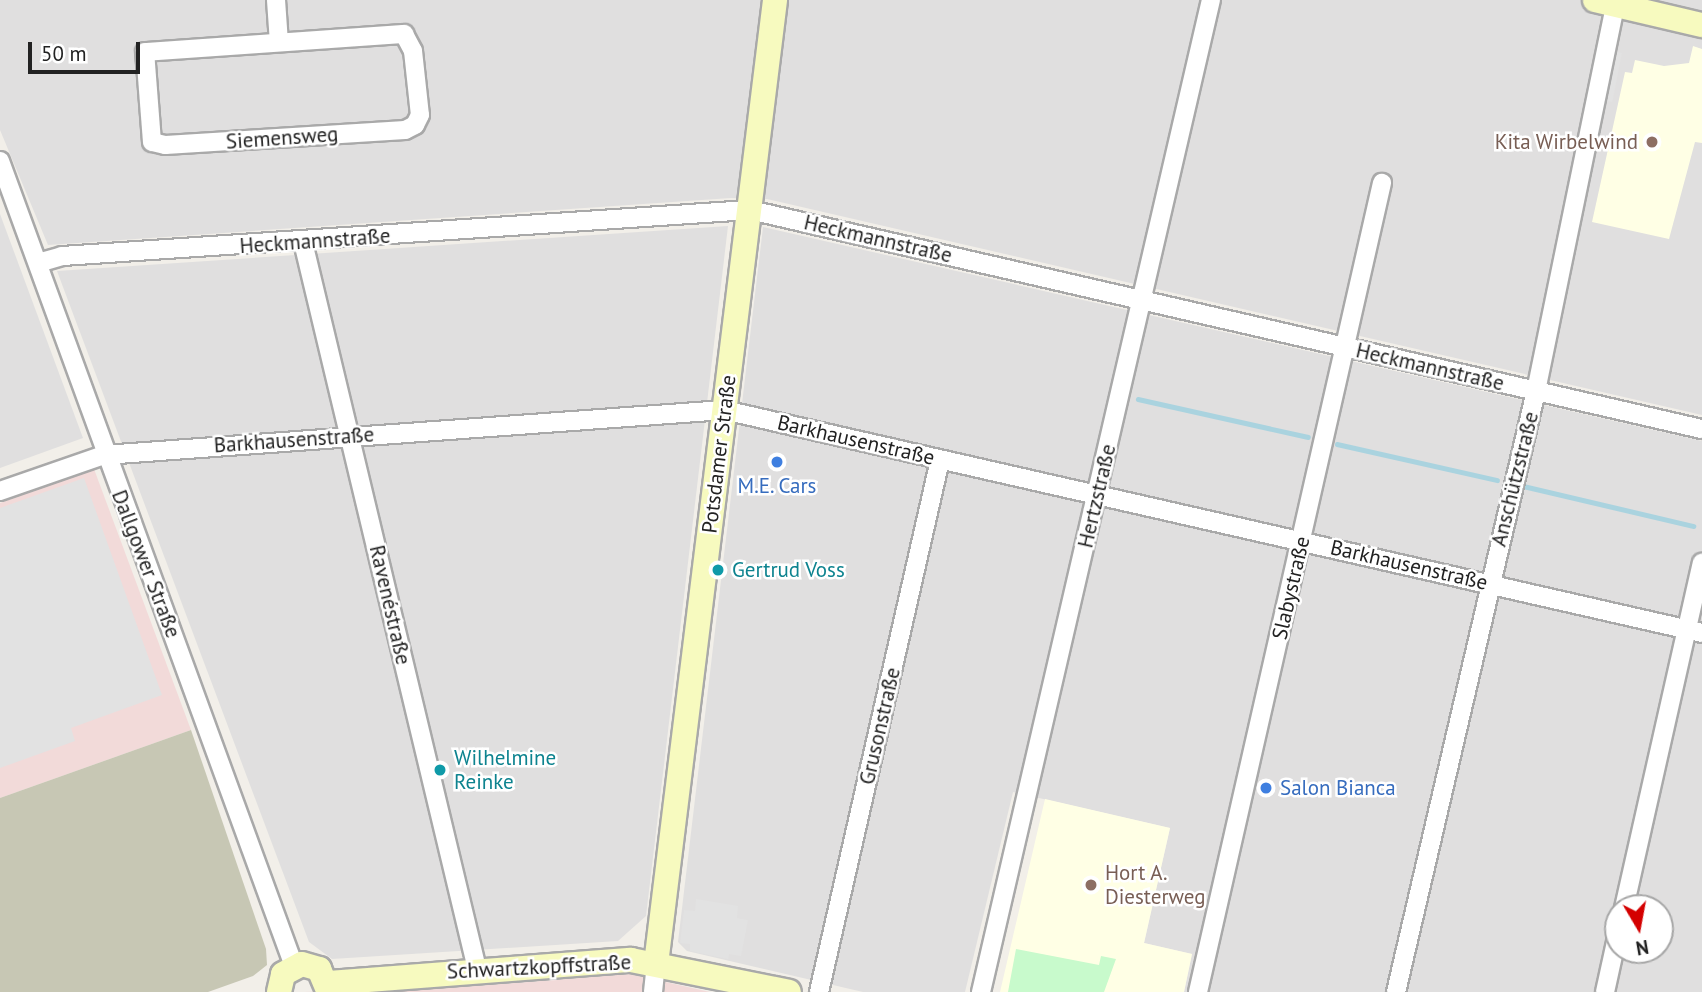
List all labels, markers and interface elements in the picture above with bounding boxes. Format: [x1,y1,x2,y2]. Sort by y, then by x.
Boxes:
scale bar [32,28,144,72]
text: 50 m [41,40,87,67]
street label: Siemensweg [225,122,339,154]
place label: Kita Wirbelwind [1494,129,1638,155]
marker: Kita Wirbelwind [1644,134,1660,150]
street label: Heckmannstraße [802,210,954,268]
street label: Heckmannstraße [239,223,391,259]
street label: Heckmannstraße [1354,338,1506,396]
street label: Potsdamer Straße [697,373,741,535]
street label: Anschützstraße [1486,409,1544,549]
street label: Barkhausenstraße [775,410,937,470]
street label: Barkhausenstraße [213,422,375,458]
street label: Hertzstraße [1073,442,1121,550]
marker: M.E. Cars [769,454,785,470]
place label: M.E. Cars [737,473,817,499]
street label: Dallgower Straße [106,487,186,641]
street label: Slabystraße [1267,534,1315,642]
street label: Barkhausenstraße [1328,535,1490,595]
street label: Ravenéstraße [364,543,416,667]
place label: Gertrud Voss [732,557,845,583]
marker: Gertrud Voss [710,562,726,578]
street label: Grusonstraße [854,665,906,787]
place label: Wilhelmine Reinke [454,745,556,795]
marker: Wilhelmine Reinke [432,762,448,778]
place label: Salon Bianca [1280,775,1396,801]
marker: Salon Bianca [1258,780,1274,796]
place label: Hort A. Diesterweg [1105,860,1205,910]
marker: Hort A. Diesterweg [1083,877,1099,893]
north arrow [1604,894,1674,964]
text: N [1634,935,1651,961]
street label: Schwartzkopffstraße [446,950,632,984]

